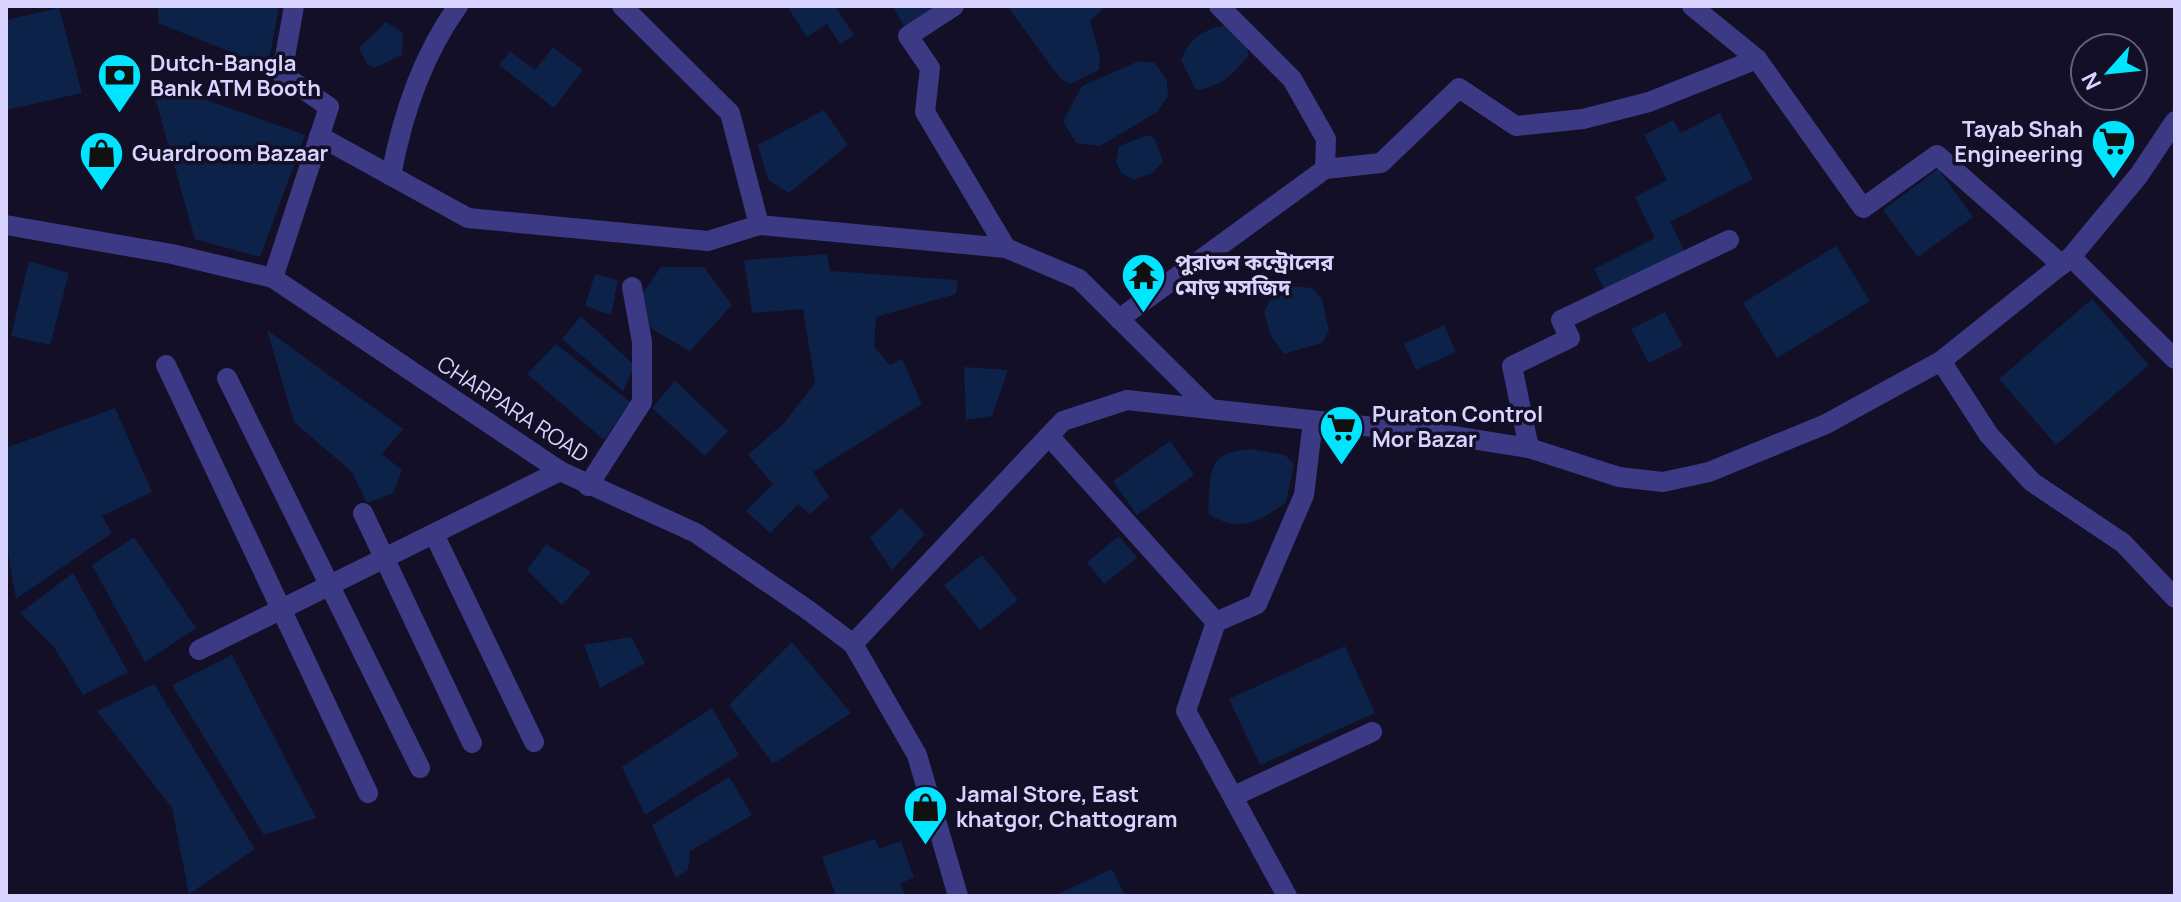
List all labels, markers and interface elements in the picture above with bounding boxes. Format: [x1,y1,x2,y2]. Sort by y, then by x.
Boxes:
north arrow [2069,32,2149,112]
place label: Dutch-Bangla Bank ATM Booth [150,48,321,103]
bank icon: Dutch-Bangla Bank ATM Booth [95,52,143,115]
text: N [2074,67,2108,95]
place label: Tayab Shah Engineering [1954,114,2083,169]
supermarket icon: Tayab Shah Engineering [2090,118,2138,181]
shop icon: Guardroom Bazaar [77,129,125,192]
place label: Guardroom Bazaar [132,138,329,168]
place label: পুরাতন কন্ট্রোলের মোড় মসজিদ [1175,247,1334,302]
temple icon: পুরাতন কন্ট্রোলের মোড় মসজিদ [1120,251,1168,314]
street label: CHARPARA ROAD [431,349,595,469]
place label: Puraton Control Mor Bazar [1372,399,1543,454]
supermarket icon: Puraton Control Mor Bazar [1317,403,1365,466]
place label: Jamal Store, East khatgor, Chattogram [956,779,1178,834]
shop icon: Jamal Store, East khatgor, Chattogram [901,783,949,846]

